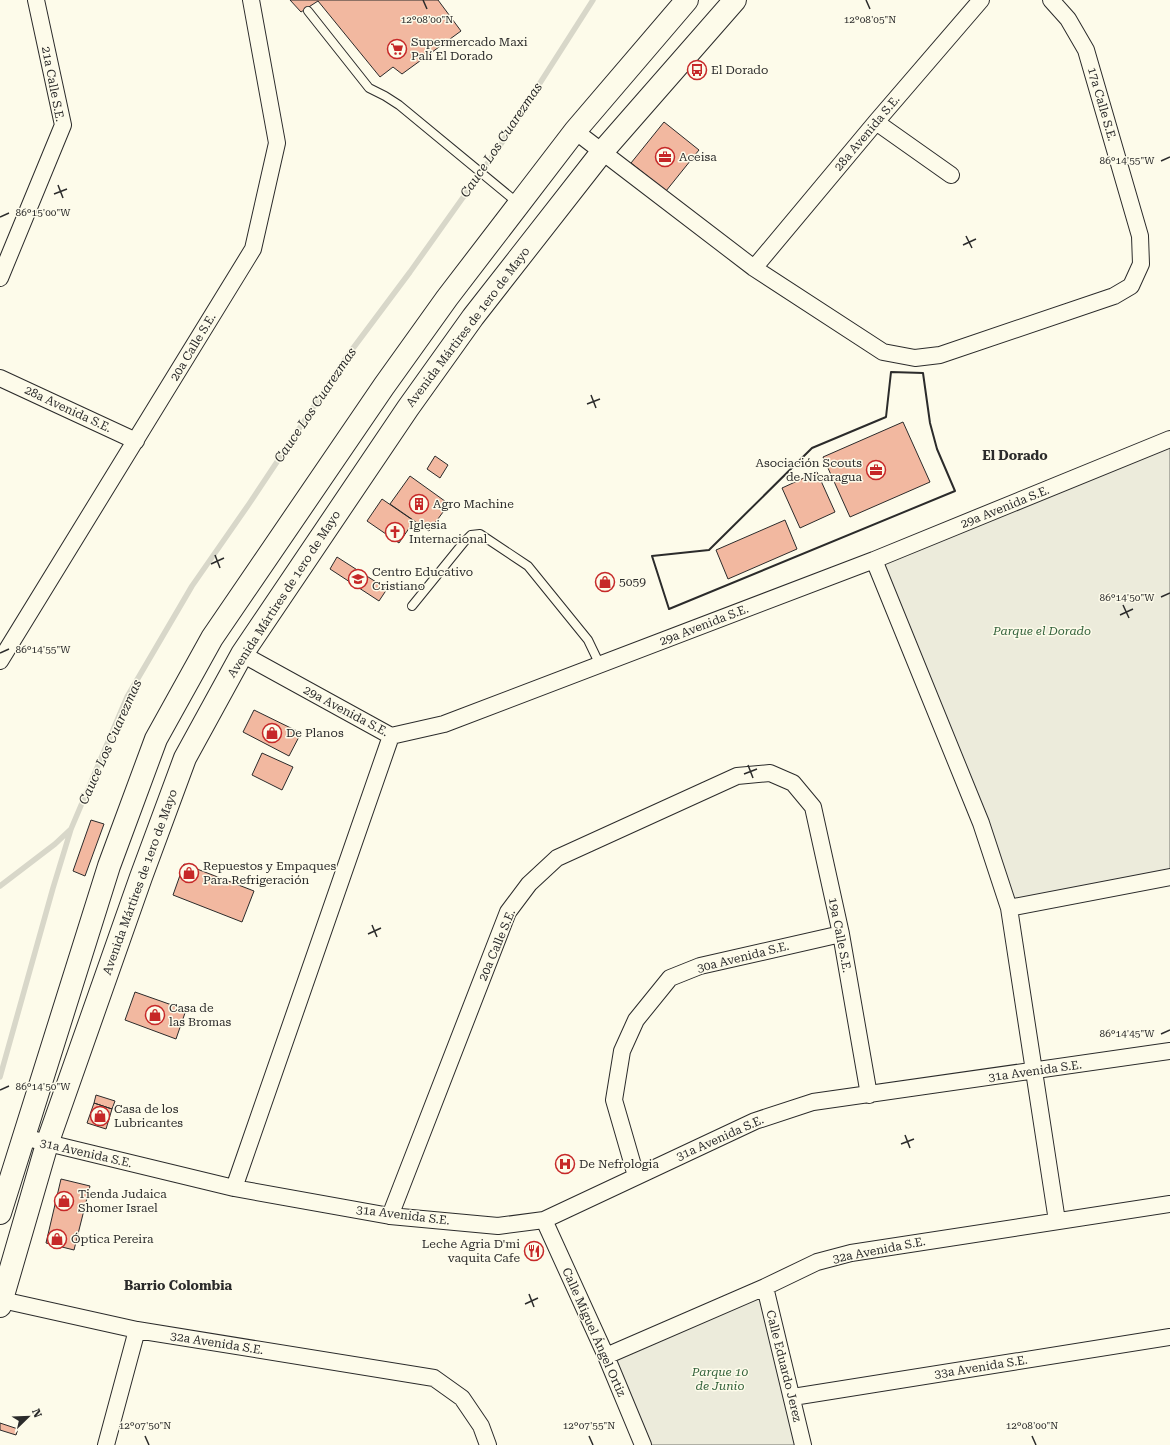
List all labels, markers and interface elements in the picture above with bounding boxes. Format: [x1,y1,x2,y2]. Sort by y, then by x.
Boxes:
text: 12°08'00"N [401,14,453,25]
text: 12°08'05"N [844,14,896,25]
place label: Supermercado Maxi Palí El Dorado [411,35,528,63]
supermarket icon: Supermercado Maxi Palí El Dorado [386,38,408,60]
street label: 21a Calle S.E. [39,45,67,123]
bus stop icon: El Dorado [686,59,708,81]
place label: El Dorado [711,63,768,77]
street label: 17a Calle S.E. [1085,65,1119,143]
water label: Cauce Los Cuarezmas [457,80,545,200]
street label: 28a Avenida S.E. [831,92,903,174]
office icon: Aceisa [654,146,676,168]
place label: Aceisa [679,150,717,164]
text: 86°14'55"W [1100,155,1155,166]
text: 86°15'00"W [16,207,71,218]
street label: Avenida Mártires de 1ero de Mayo [403,244,533,410]
street label: 20a Calle S.E. [167,311,219,383]
water label: Cauce Los Cuarezmas [271,345,359,465]
street label: 28a Avenida S.E. [22,383,114,435]
district label: El Dorado [982,448,1048,463]
place label: Asociación Scouts de Nicaragua [755,456,862,484]
office icon: Asociación Scouts de Nicaragua [865,459,887,481]
street label: 29a Avenida S.E. [959,483,1051,531]
building icon: Agro Machine [408,493,430,515]
place label: Agro Machine [433,497,514,511]
street label: Avenida Mártires de 1ero de Mayo [225,508,343,680]
place label: Iglesia Internacional [409,518,487,546]
church icon: Iglesia Internacional [384,521,406,543]
place label: Centro Educativo Cristiano [372,565,473,593]
school or university icon: Centro Educativo Cristiano [347,568,369,590]
shop icon: 5059 [594,571,616,593]
place label: 5059 [619,575,646,589]
text: 86°14'50"W [1100,592,1155,603]
street label: 29a Avenida S.E. [658,602,750,648]
park label: Parque el Dorado [992,624,1091,638]
text: 86°14'55"W [16,644,71,655]
water label: Cauce Los Cuarezmas [76,677,144,807]
street label: 29a Avenida S.E. [301,683,391,739]
shop icon: De Planos [261,722,283,744]
place label: De Planos [286,726,344,740]
street label: Avenida Mártires de 1ero de Mayo [100,787,180,977]
place label: Repuestos y Empaques Para Refrigeración [203,859,336,887]
shop icon: Repuestos y Empaques Para Refrigeración [178,862,200,884]
street label: 19a Calle S.E. [826,896,854,974]
street label: 20a Calle S.E. [476,907,518,983]
street label: 30a Avenida S.E. [696,939,790,975]
place label: Casa de las Bromas [169,1001,232,1029]
shop icon: Casa de las Bromas [144,1004,166,1026]
text: 86°14'45"W [1100,1028,1155,1039]
street label: 31a Avenida S.E. [987,1058,1083,1084]
text: 86°14'50"W [16,1081,71,1092]
place label: Casa de los Lubricantes [114,1102,183,1130]
shop icon: Casa de los Lubricantes [89,1105,111,1127]
street label: 31a Avenida S.E. [674,1112,766,1164]
street label: 31a Avenida S.E. [39,1136,133,1170]
hospital icon: De Nefrologia [554,1153,576,1175]
place label: De Nefrologia [579,1157,659,1171]
place label: Tienda Judaica Shomer Israel [78,1187,167,1215]
shop icon: Tienda Judaica Shomer Israel [53,1190,75,1212]
street label: 31a Avenida S.E. [355,1202,451,1228]
shop icon: Óptica Pereira [46,1228,68,1250]
place label: Óptica Pereira [71,1232,154,1246]
street label: 32a Avenida S.E. [831,1234,927,1266]
place label: Leche Agria D'mi vaquita Cafe [422,1237,520,1265]
restaurant icon: Leche Agria D'mi vaquita Cafe [523,1240,545,1262]
street label: Calle Miguel Ángel Ortiz [559,1265,629,1399]
district label: Barrio Colombia [124,1278,232,1293]
street label: Calle Eduardo Jerez [763,1309,805,1424]
street label: 32a Avenida S.E. [169,1329,265,1357]
street label: 33a Avenida S.E. [933,1353,1029,1381]
park label: Parque 10 de Junio [691,1365,748,1393]
north arrow [8,1397,48,1437]
text: N [29,1407,45,1420]
text: 12°07'50"N [119,1420,171,1431]
text: 12°07'55"N [563,1420,615,1431]
text: 12°08'00"N [1006,1420,1058,1431]

